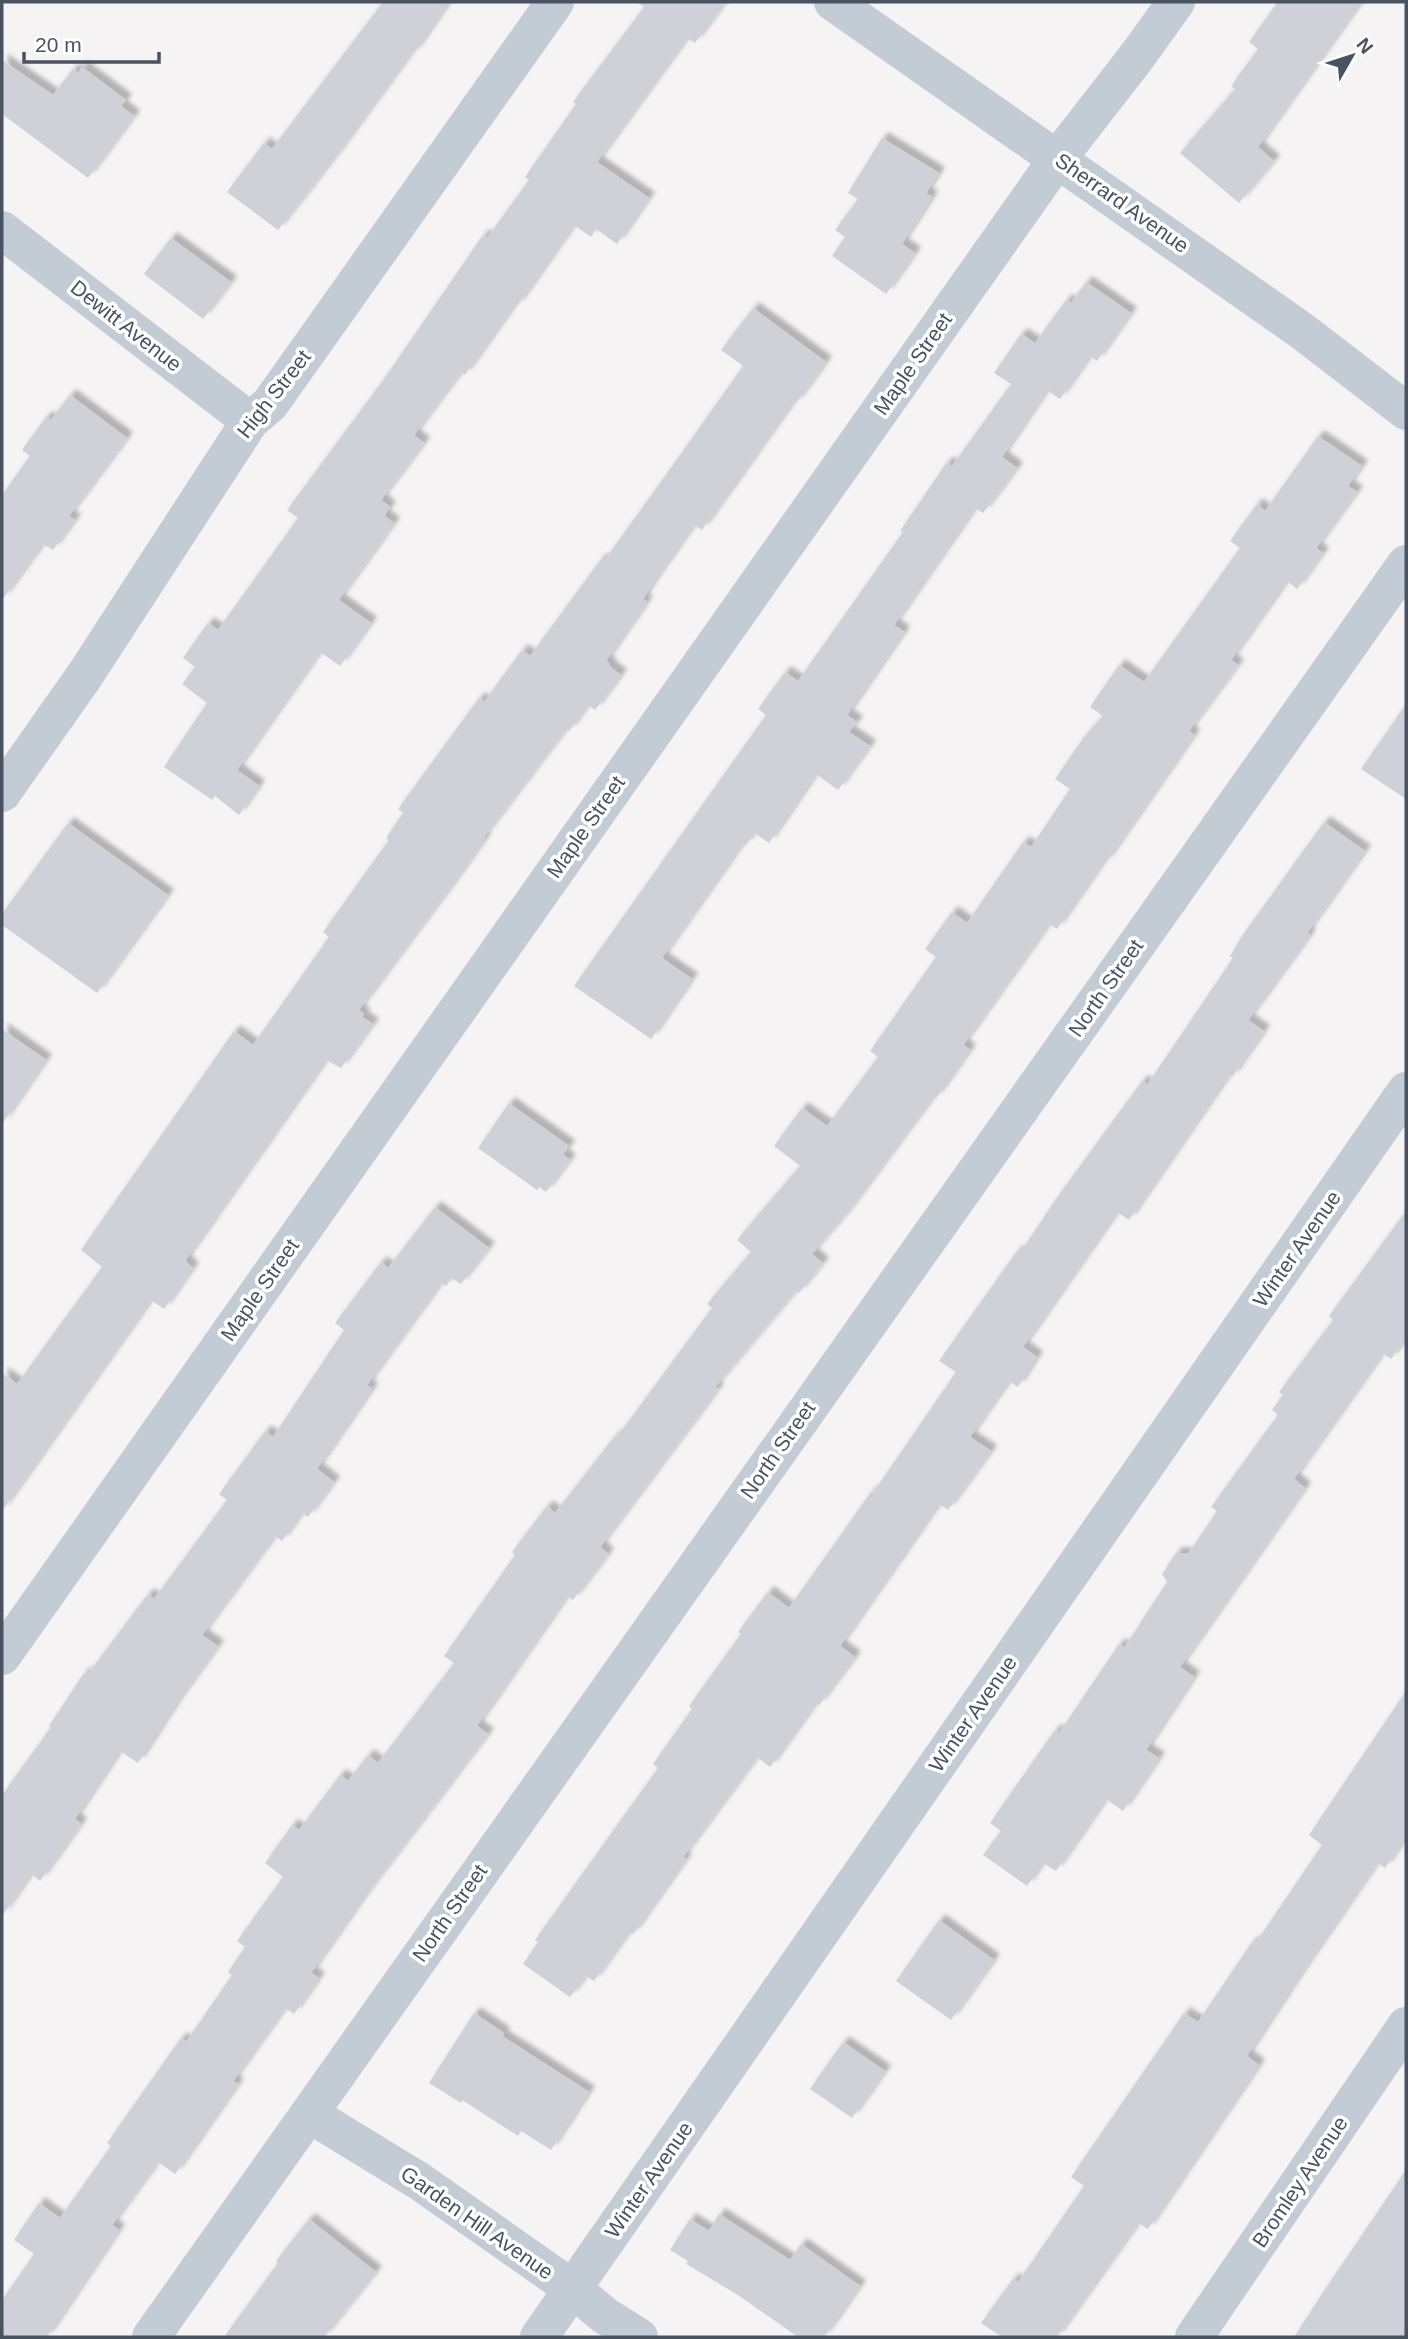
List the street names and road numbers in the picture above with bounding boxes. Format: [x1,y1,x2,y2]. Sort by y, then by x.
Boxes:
street label: Sherrard Avenue [1051,148,1193,257]
street label: Dewitt Avenue [66,275,186,376]
street label: Maple Street [869,308,956,419]
street label: High Street [232,345,315,442]
street label: Maple Street [542,771,629,882]
street label: North Street [1064,935,1148,1041]
street label: Winter Avenue [1248,1186,1345,1311]
street label: Maple Street [216,1234,303,1345]
street label: North Street [736,1397,820,1503]
street label: Winter Avenue [924,1651,1021,1776]
street label: North Street [408,1860,492,1966]
street label: Bromley Avenue [1247,2112,1352,2251]
street label: Winter Avenue [600,2117,697,2242]
street label: Garden Hill Avenue [397,2161,558,2284]

